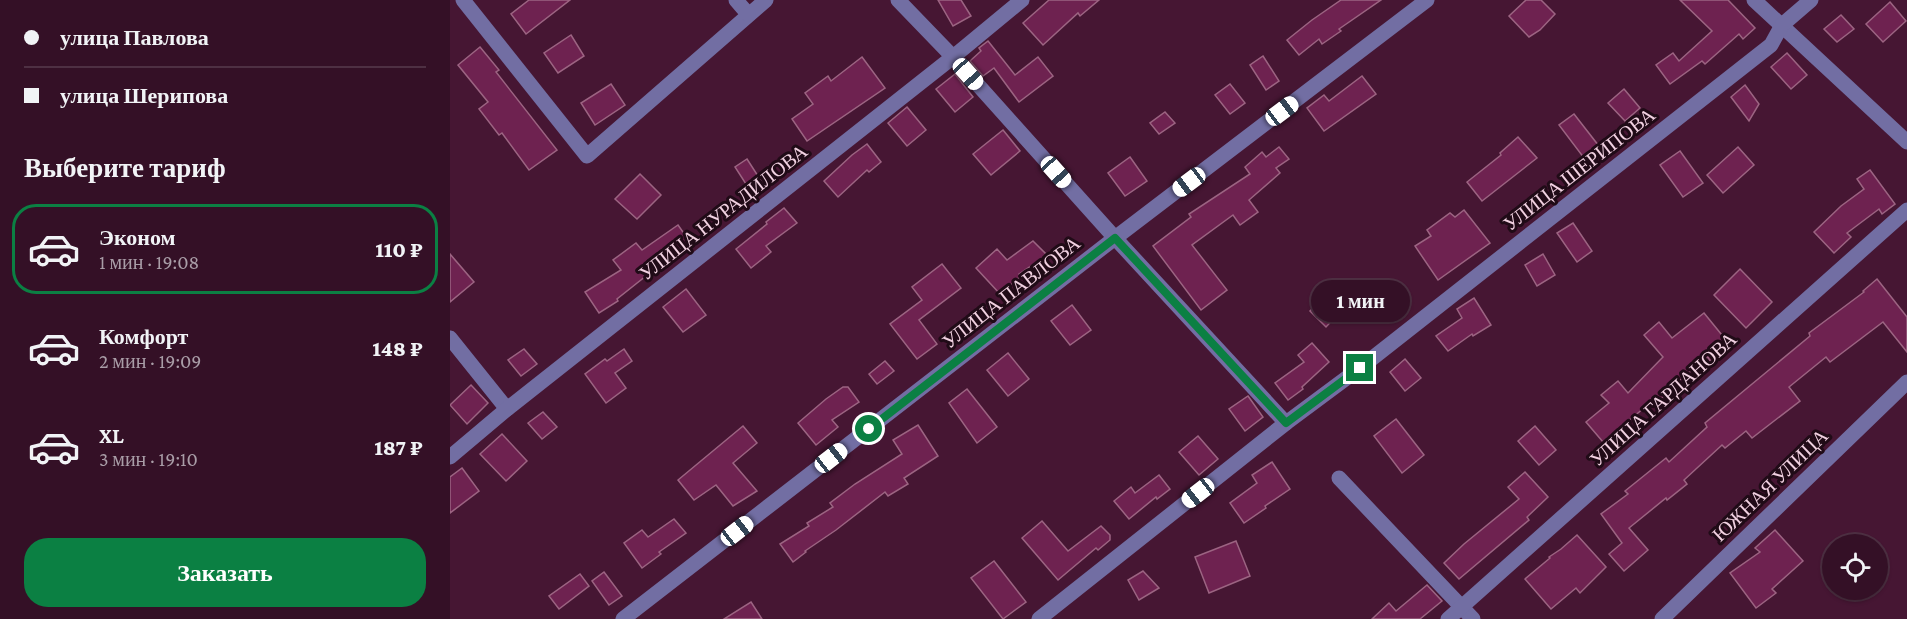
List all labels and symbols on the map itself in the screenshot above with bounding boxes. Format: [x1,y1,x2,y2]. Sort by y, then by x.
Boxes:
car [949,55,987,93]
car [1262,93,1302,129]
street label: УЛИЦА ШЕРИПОВА [1499,103,1660,236]
street label: УЛИЦА НУРАДИЛОВА [635,139,812,285]
car [1037,153,1075,191]
car [1169,164,1209,200]
street label: УЛИЦА ПАВЛОВА [938,231,1085,353]
callout: 1 мин [1310,281,1410,323]
street label: УЛИЦА ГАРДАНОВА [1585,327,1742,471]
route end [1346,354,1373,381]
route start [855,415,882,442]
street label: ЮЖНАЯ УЛИЦА [1708,424,1833,546]
car [811,440,851,476]
car [1178,475,1218,511]
car [717,513,757,549]

